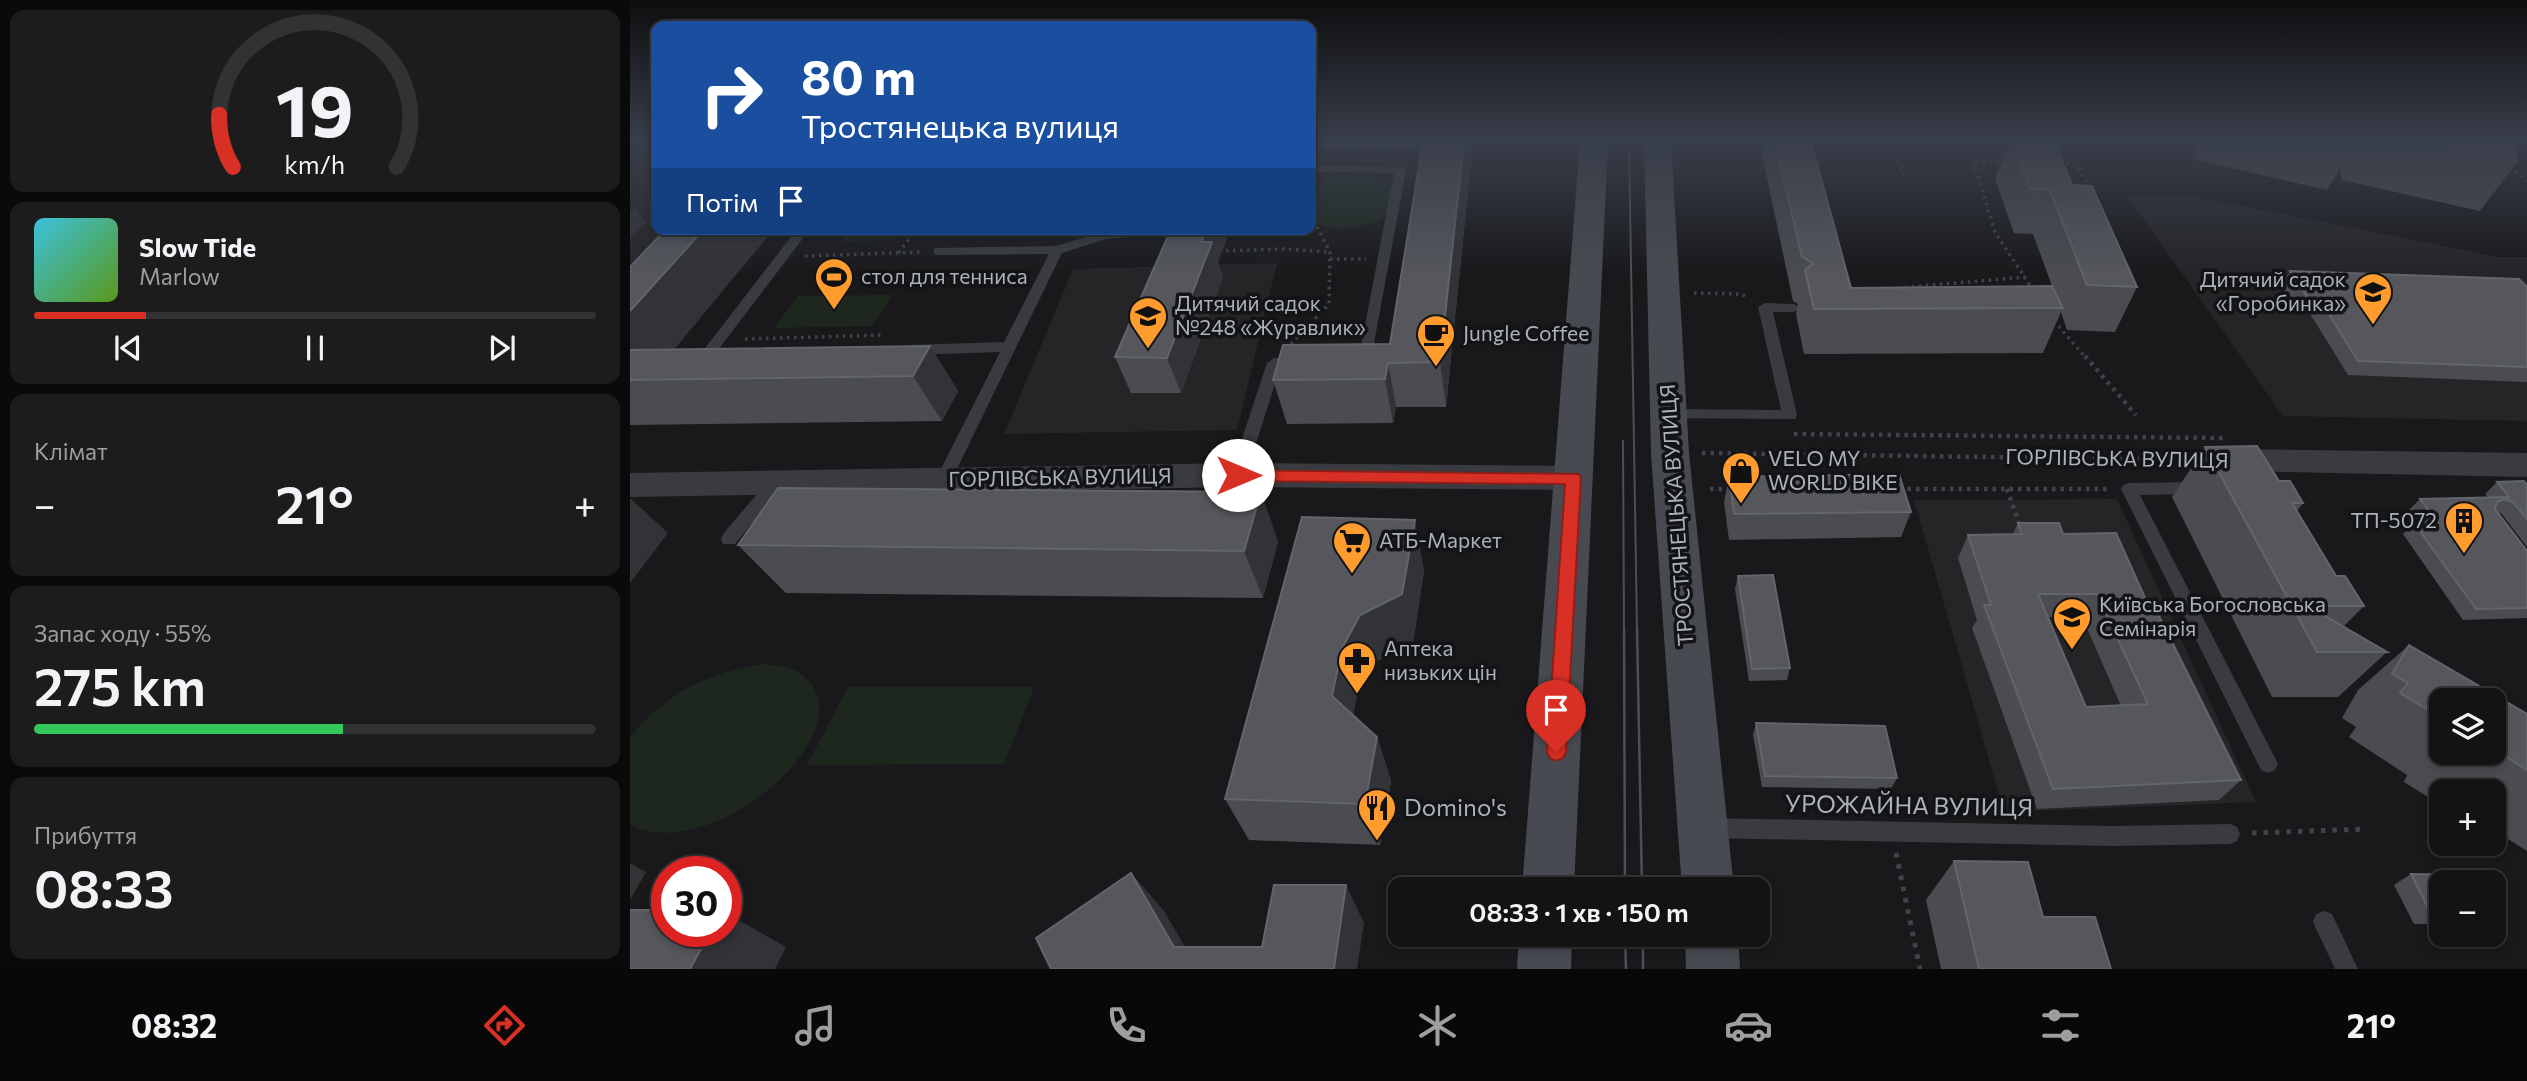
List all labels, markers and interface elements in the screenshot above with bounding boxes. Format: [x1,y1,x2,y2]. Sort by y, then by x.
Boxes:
text: 80 m [801,45,916,105]
icon: right [686,49,777,140]
text: 19 [276,63,354,152]
text: Тростянецька вулиця [801,105,1119,145]
text: km/h [285,149,345,179]
icon: arrive [772,182,810,220]
text: Потім [686,186,758,217]
text: Slow Tide [139,231,256,262]
sports icon: стол для тенниса [813,256,855,311]
text: Marlow [139,262,220,290]
place label: стол для тенниса [861,263,1028,288]
place label: Дитячий садок «Горобинка» [2200,266,2346,315]
school or university icon: Дитячий садок «Горобинка» [2352,271,2394,326]
place label: Дитячий садок №248 «Журавлик» [1175,290,1366,339]
school or university icon: Дитячий садок №248 «Журавлик» [1127,295,1169,350]
cafe icon: Jungle Coffee [1415,313,1457,368]
place label: Jungle Coffee [1463,320,1589,345]
icon: previous [109,329,147,367]
icon: pause [296,329,334,367]
icon: next [483,329,521,367]
street label: ТРОСТЯНЕЦЬКА ВУЛИЦЯ [1654,383,1697,647]
text: Клімат [34,437,108,465]
position arrow [1201,438,1275,512]
street label: ГОРЛІВСЬКА ВУЛИЦЯ [2005,443,2229,472]
place label: VELO MY WORLD BIKE [1768,445,1898,494]
shop icon: VELO MY WORLD BIKE [1720,450,1762,505]
street label: ГОРЛІВСЬКА ВУЛИЦЯ [948,462,1172,491]
text: 21° [275,471,354,535]
text: − [34,480,56,527]
text: + [574,480,596,527]
building icon: ТП-5072 [2443,500,2485,555]
place label: ТП-5072 [2351,507,2437,532]
supermarket icon: АТБ-Маркет [1331,520,1373,575]
place label: АТБ-Маркет [1379,527,1502,552]
place label: Київська Богословська Семінарія [2099,591,2326,640]
school or university icon: Київська Богословська Семінарія [2051,596,2093,651]
text: Запас ходу · 55% [34,619,211,647]
place label: Аптека низьких цін [1384,635,1497,684]
pharmacy icon: Аптека низьких цін [1336,640,1378,695]
text: 275 km [34,653,206,717]
pin [1526,680,1586,752]
map controls [2429,688,2506,947]
button: layers [2429,688,2506,765]
icon: arrive [1537,691,1575,729]
button: + [2429,779,2506,856]
restaurant icon: Domino's [1356,787,1398,842]
street label: УРОЖАЙНА ВУЛИЦЯ [1785,788,2033,821]
place label: Domino's [1404,792,1507,821]
text: Прибуття [34,821,137,849]
text: 08:33 [34,855,173,919]
speed limit sign: 30 [651,856,742,947]
button: − [2429,870,2506,947]
text: 08:33 · 1 хв · 150 m [1469,896,1689,927]
icon: directions [480,1001,529,1050]
icon: music [791,1001,840,1050]
icon: phone [1102,1001,1151,1050]
icon: climate [1413,1001,1462,1050]
icon: car [1724,1001,1773,1050]
icon: filters [2036,1001,2085,1050]
text: 08:32 [131,1005,217,1045]
text: 21° [2347,1005,2396,1045]

